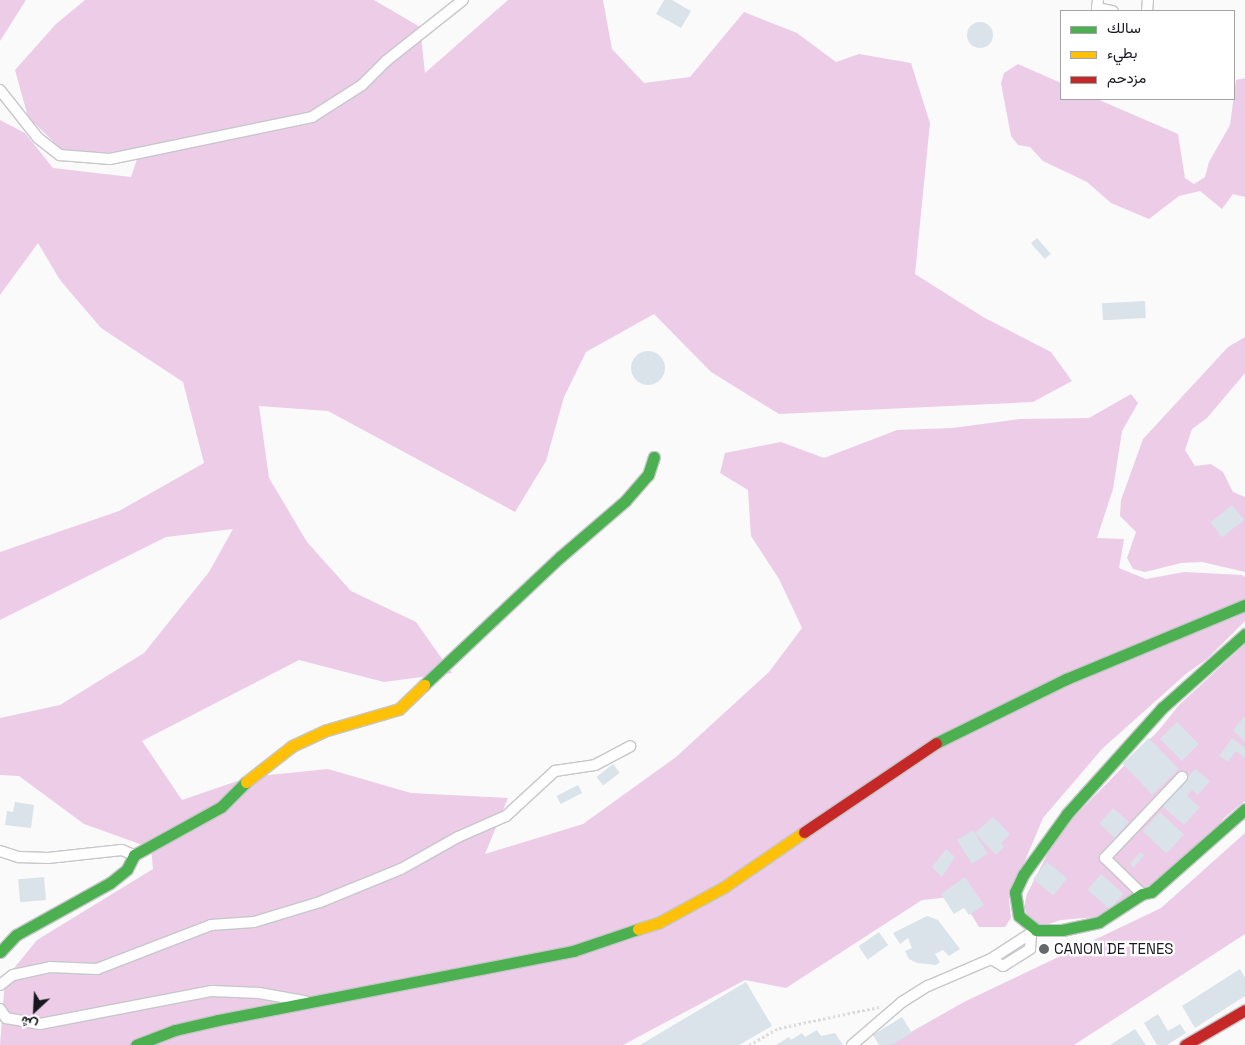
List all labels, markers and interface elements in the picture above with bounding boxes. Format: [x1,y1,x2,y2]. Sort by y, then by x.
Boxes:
legend [1060,10,1235,100]
text: سالك [1107,18,1141,37]
text: بطيء [1107,43,1137,62]
text: مزدحم [1107,68,1146,87]
place label: CANON DE TENES [1054,940,1174,958]
marker: CANON DE TENES [1038,943,1050,955]
north arrow [10,985,60,1035]
text: ش [17,1012,40,1035]

